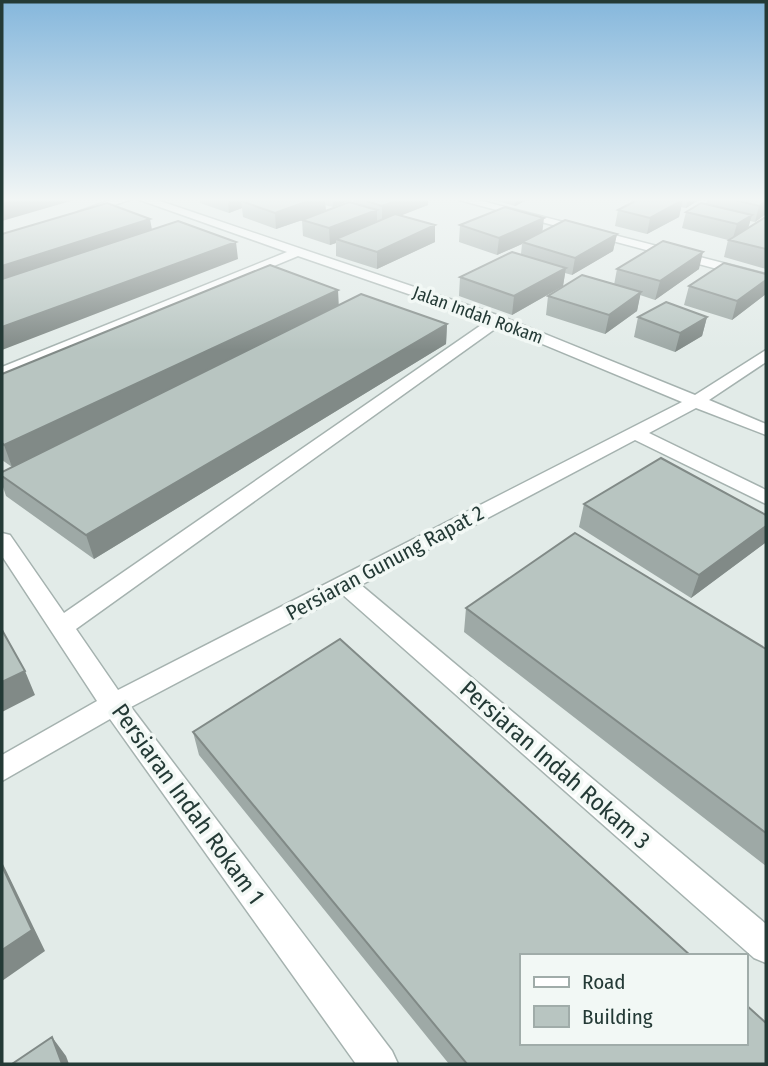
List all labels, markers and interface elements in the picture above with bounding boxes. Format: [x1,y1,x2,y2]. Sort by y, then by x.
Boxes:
street label: Jalan Indah Rokam [410,281,546,349]
street label: Persiaran Gunung Rapat 2 [282,500,488,626]
street label: Persiaran Indah Rokam 3 [454,675,656,855]
street label: Persiaran Indah Rokam 1 [106,698,270,910]
legend [520,954,747,1045]
text: Road [582,969,626,995]
text: Building [582,1004,653,1030]

